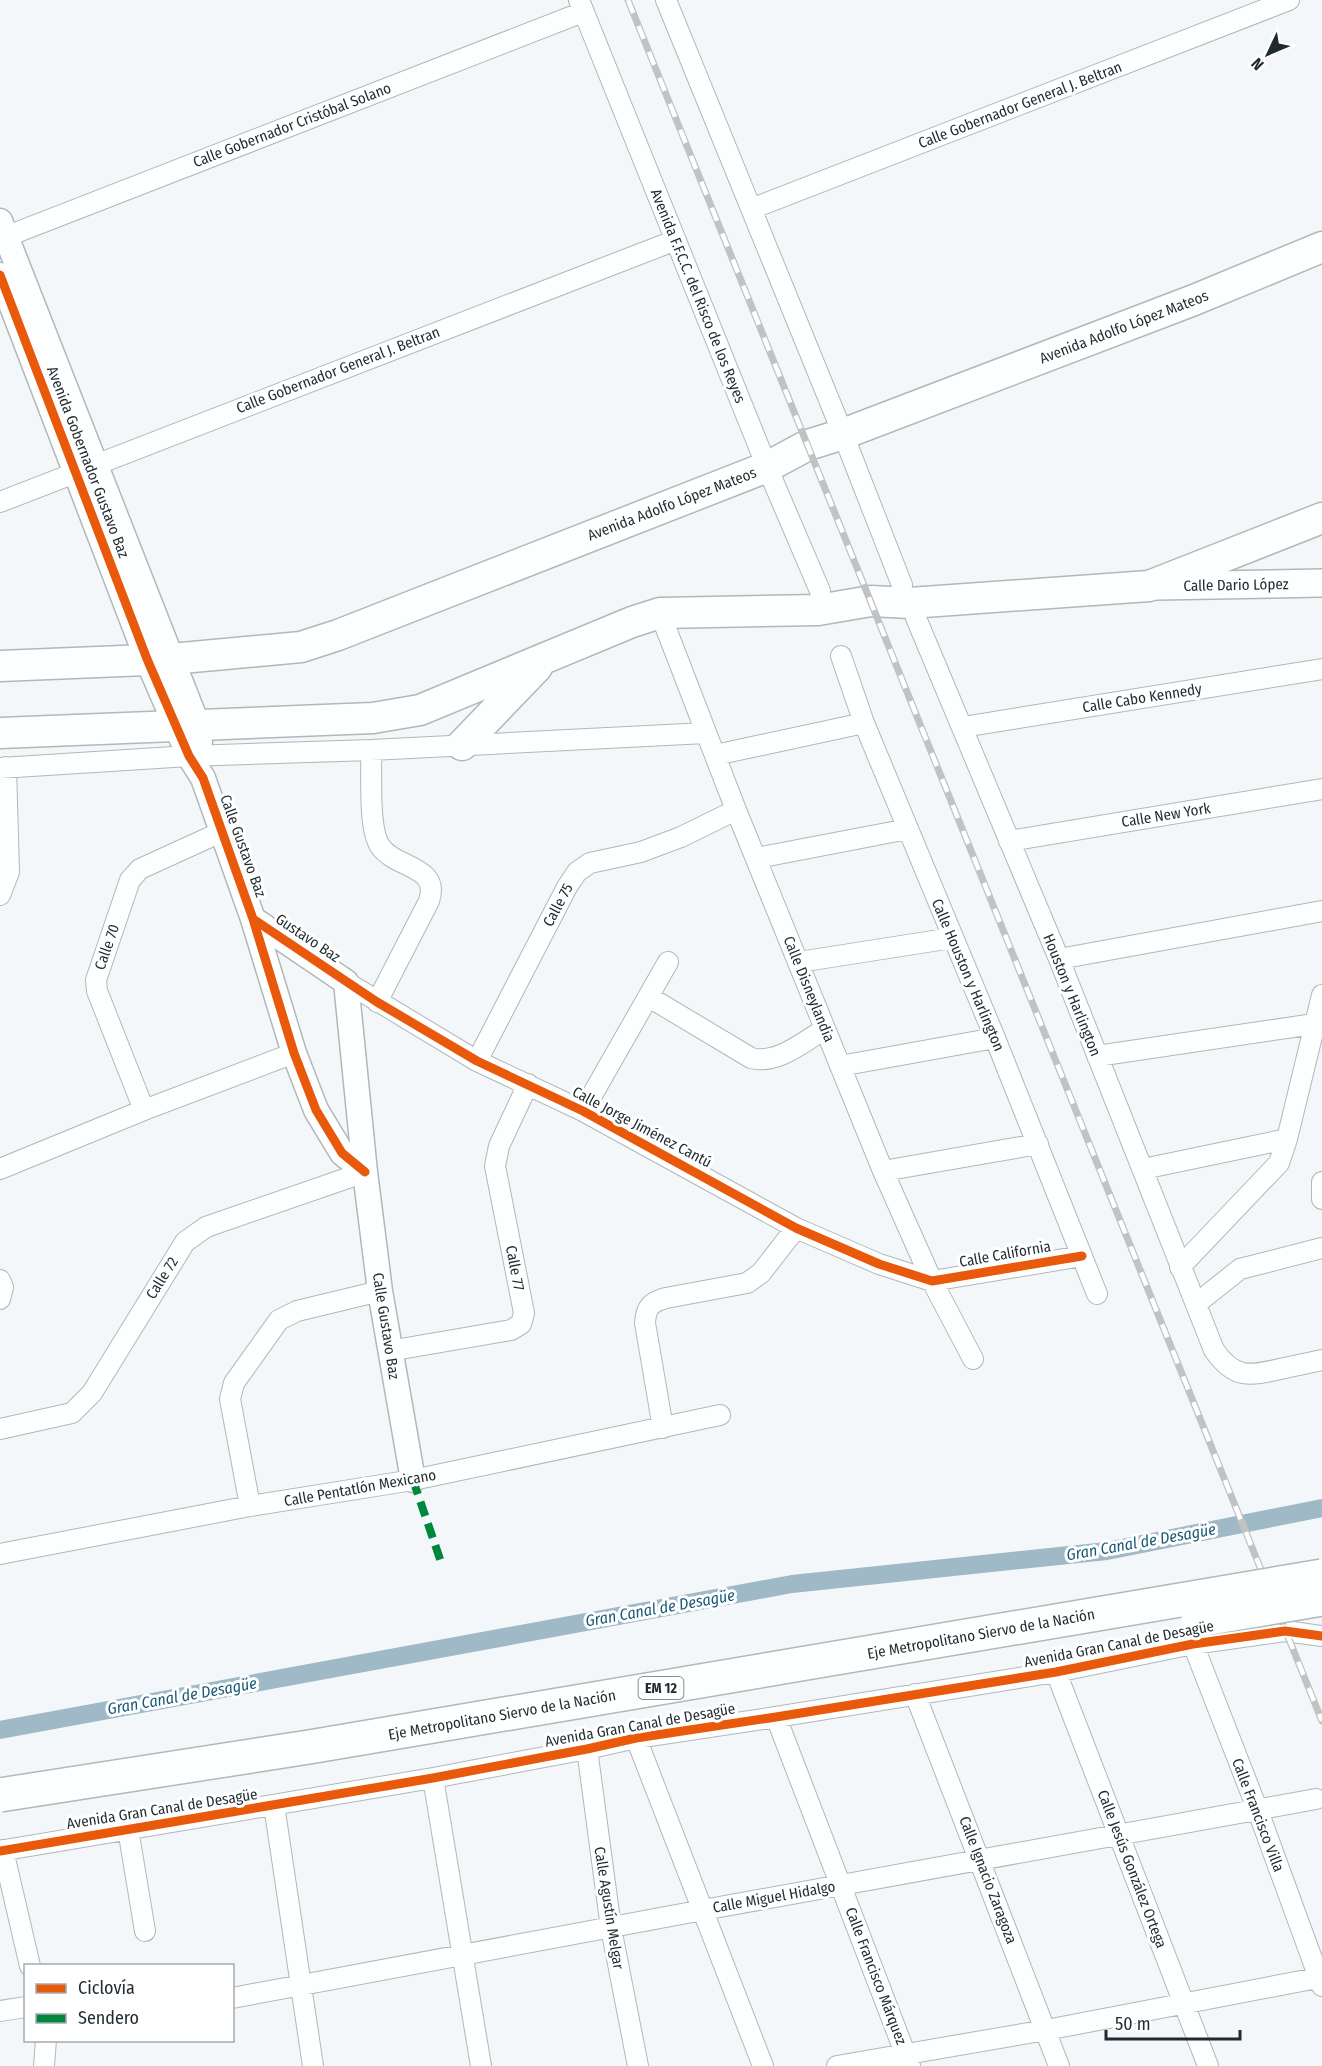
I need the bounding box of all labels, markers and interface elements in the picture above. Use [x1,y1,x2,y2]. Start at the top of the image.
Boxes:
north arrow [1238,24,1298,84]
text: N [1247,54,1268,74]
street label: Calle Gobernador General J. Beltran [916,58,1124,152]
street label: Calle Gobernador Cristóbal Solano [190,79,394,171]
street label: Avenida F.F.C.C. del Risco de los Reyes [647,186,749,406]
street label: Avenida Adolfo López Mateos [1037,286,1211,368]
street label: Calle Gobernador General J. Beltran [234,323,442,417]
street label: Avenida Gobernador Gustavo Baz [43,364,133,560]
street label: Avenida Adolfo López Mateos [585,463,759,545]
street label: Calle Dario López [1183,575,1289,595]
street label: Calle Cabo Kennedy [1081,680,1203,716]
street label: Calle Gustavo Baz [216,792,270,900]
street label: Calle New York [1120,799,1212,831]
street label: Calle 75 [539,880,577,930]
street label: Calle Houston y Harlington [928,896,1008,1054]
street label: Gustavo Baz [272,910,344,966]
street label: Calle 70 [91,922,123,972]
street label: Houston y Harlington [1039,931,1105,1059]
street label: Calle Disneylandia [780,933,838,1045]
street label: Calle Jorge Jiménez Cantú [569,1083,715,1171]
street label: Calle California [958,1237,1052,1271]
street label: Calle 77 [502,1244,528,1292]
street label: Calle 72 [142,1253,182,1302]
street label: Calle Gustavo Baz [369,1271,403,1381]
street label: Calle Pentatlón Mexicano [283,1466,437,1510]
water label: Gran Canal de Desagüe [1065,1519,1218,1564]
water label: Gran Canal de Desagüe [584,1585,737,1630]
street label: Eje Metropolitano Siervo de la Nación [866,1605,1096,1663]
street label: Avenida Gran Canal de Desagüe [1023,1617,1215,1671]
water label: Gran Canal de Desagüe [106,1673,259,1718]
road number: EM 12 [638,1677,684,1699]
street label: Eje Metropolitano Siervo de la Nación [387,1686,617,1744]
street label: Avenida Gran Canal de Desagüe [543,1699,737,1751]
street label: Calle Francisco Villa [1228,1756,1288,1874]
street label: Avenida Gran Canal de Desagüe [65,1785,259,1833]
street label: Calle Jesús González Ortega [1093,1787,1171,1951]
street label: Calle Ignacio Zaragoza [955,1814,1021,1946]
street label: Calle Agustín Melgar [590,1845,628,1971]
street label: Calle Miguel Hidalgo [711,1877,837,1917]
street label: Calle Francisco Márquez [842,1905,911,2047]
legend [24,1964,234,2042]
text: Ciclovía [78,1977,135,1999]
scale bar [1106,2003,1240,2041]
text: Sendero [78,2007,139,2029]
text: 50 m [1115,2013,1151,2035]

